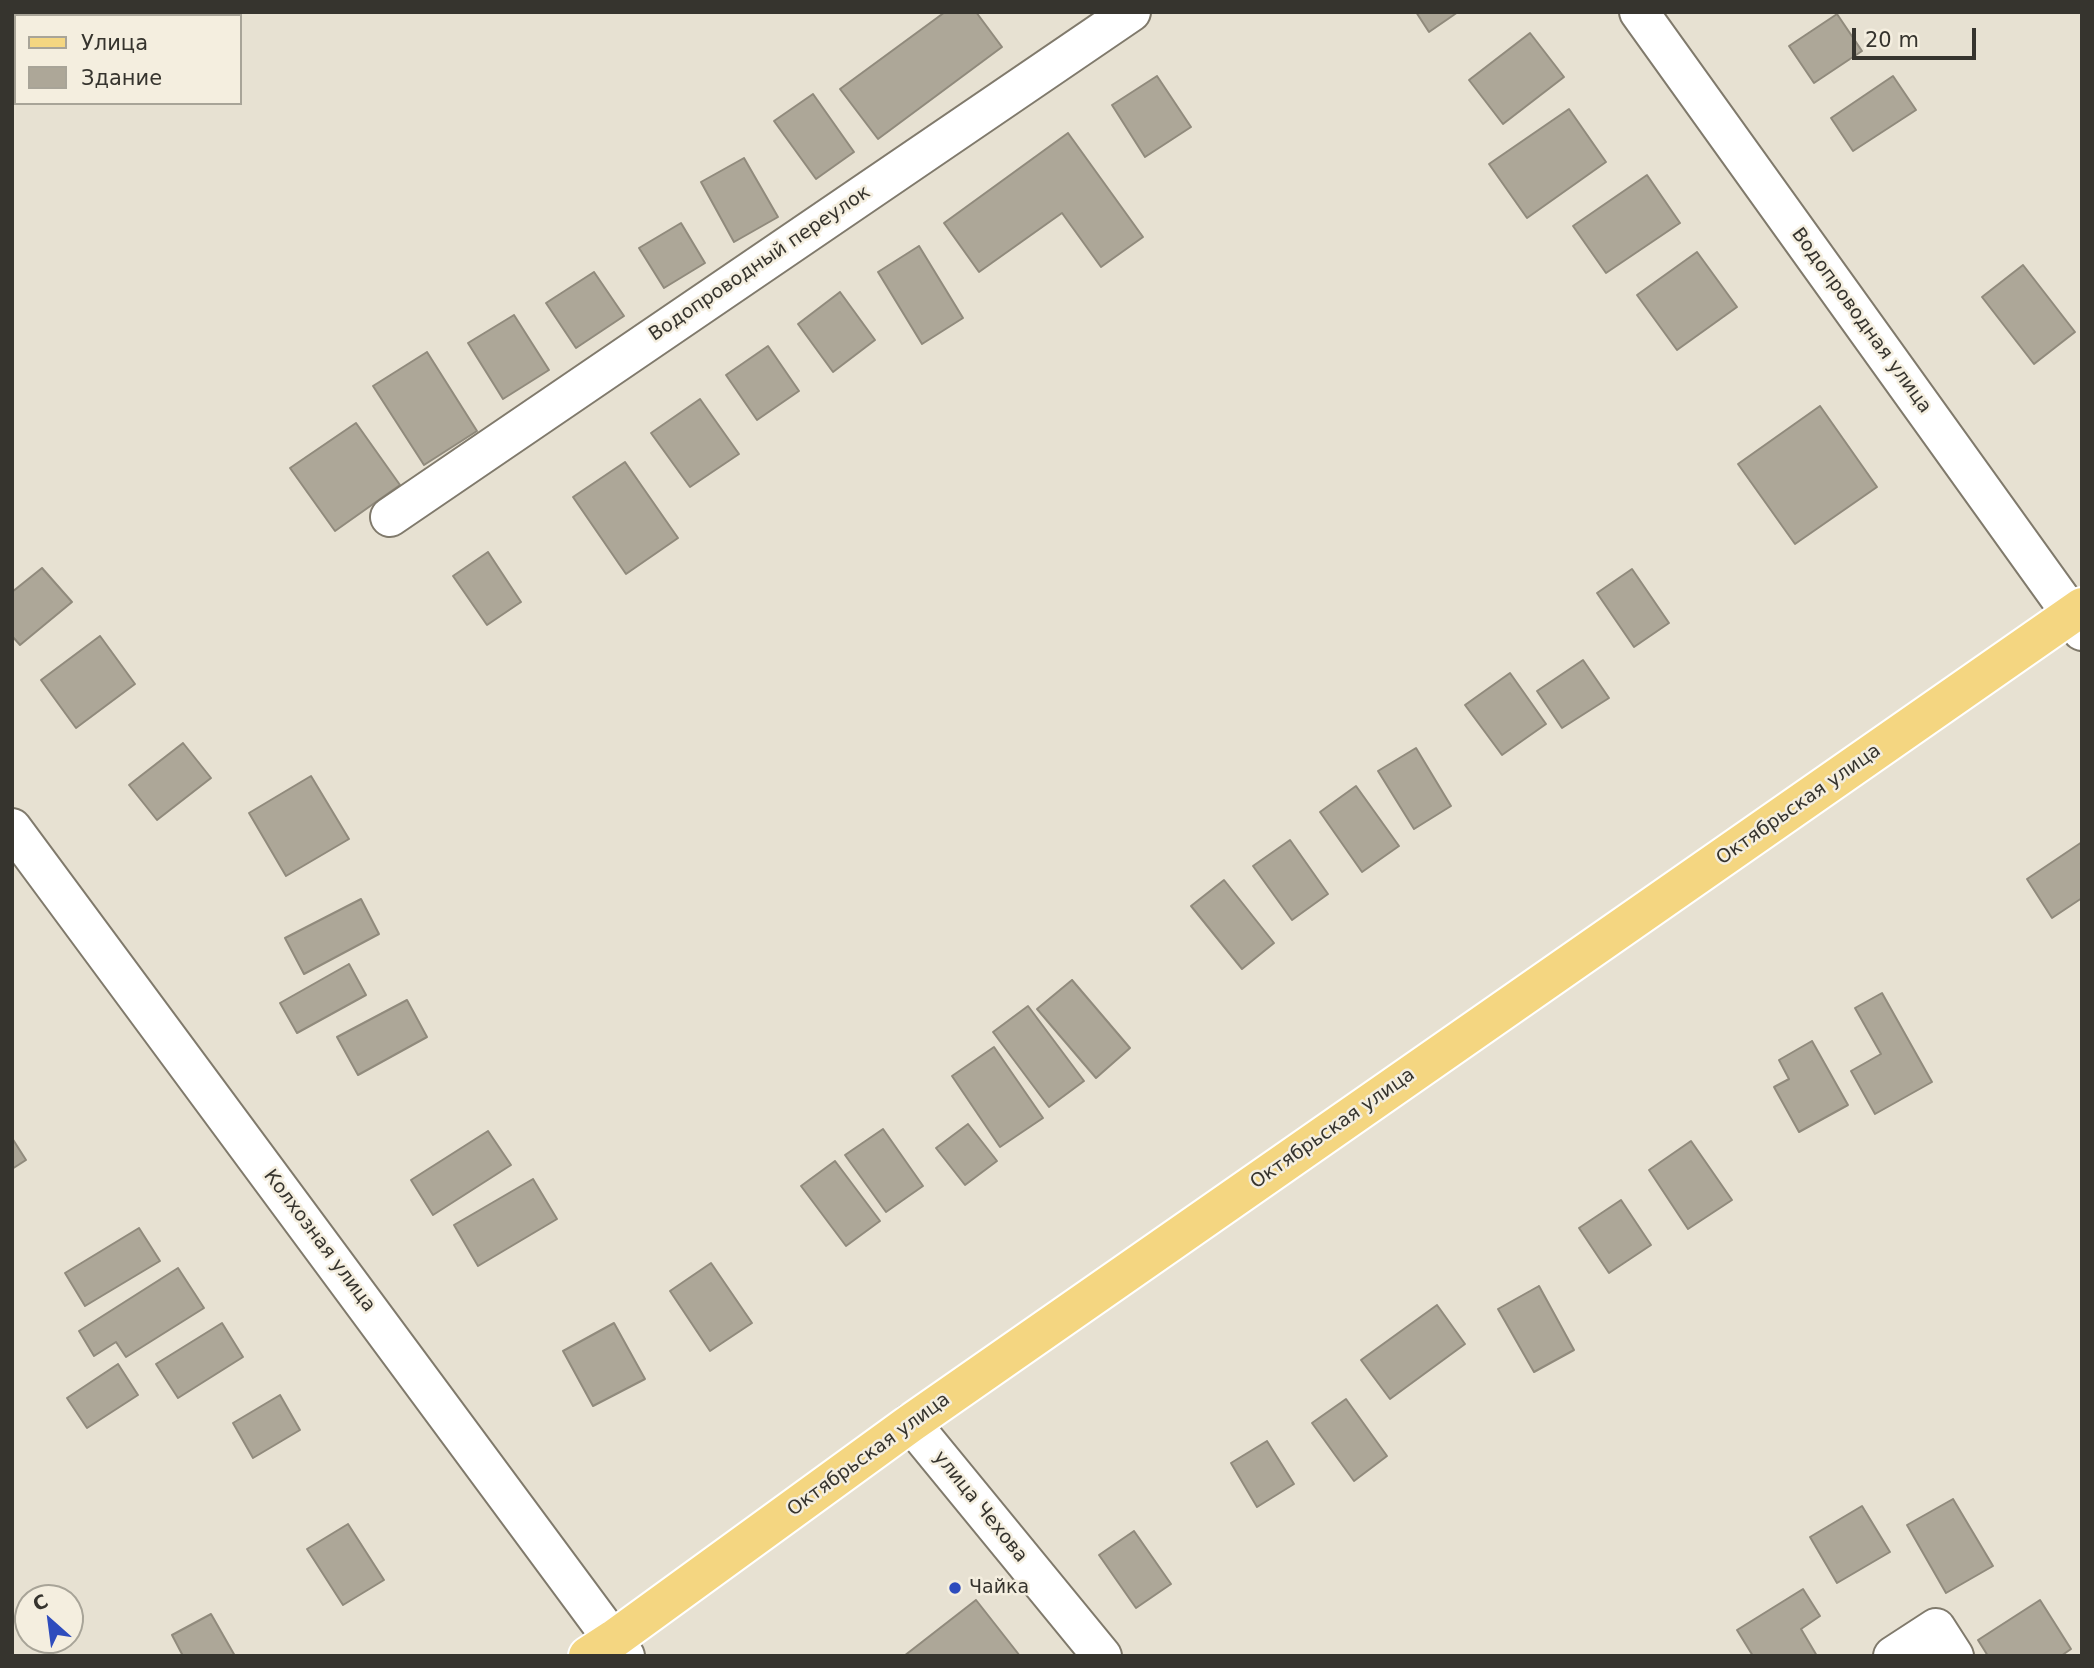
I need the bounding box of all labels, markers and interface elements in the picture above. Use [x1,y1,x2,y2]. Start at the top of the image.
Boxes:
legend [14,14,242,105]
scale bar [1856,14,1980,58]
text: 20 m [1865,28,1919,52]
text: Улица [81,31,148,55]
text: Здание [81,66,162,90]
street label: Водопроводный переулок [645,181,875,347]
street label: Водопроводная улица [1786,224,1936,418]
street label: Октябрьская улица [1712,740,1886,870]
street label: Октябрьская улица [1246,1064,1420,1194]
street label: Колхозная улица [258,1165,380,1317]
street label: Октябрьская улица [783,1388,955,1522]
street label: улица Чехова [928,1447,1032,1567]
place label: Чайка [969,1577,1029,1599]
marker: Чайка [947,1580,963,1596]
north arrow [14,1584,84,1654]
text: С [29,1589,51,1615]

